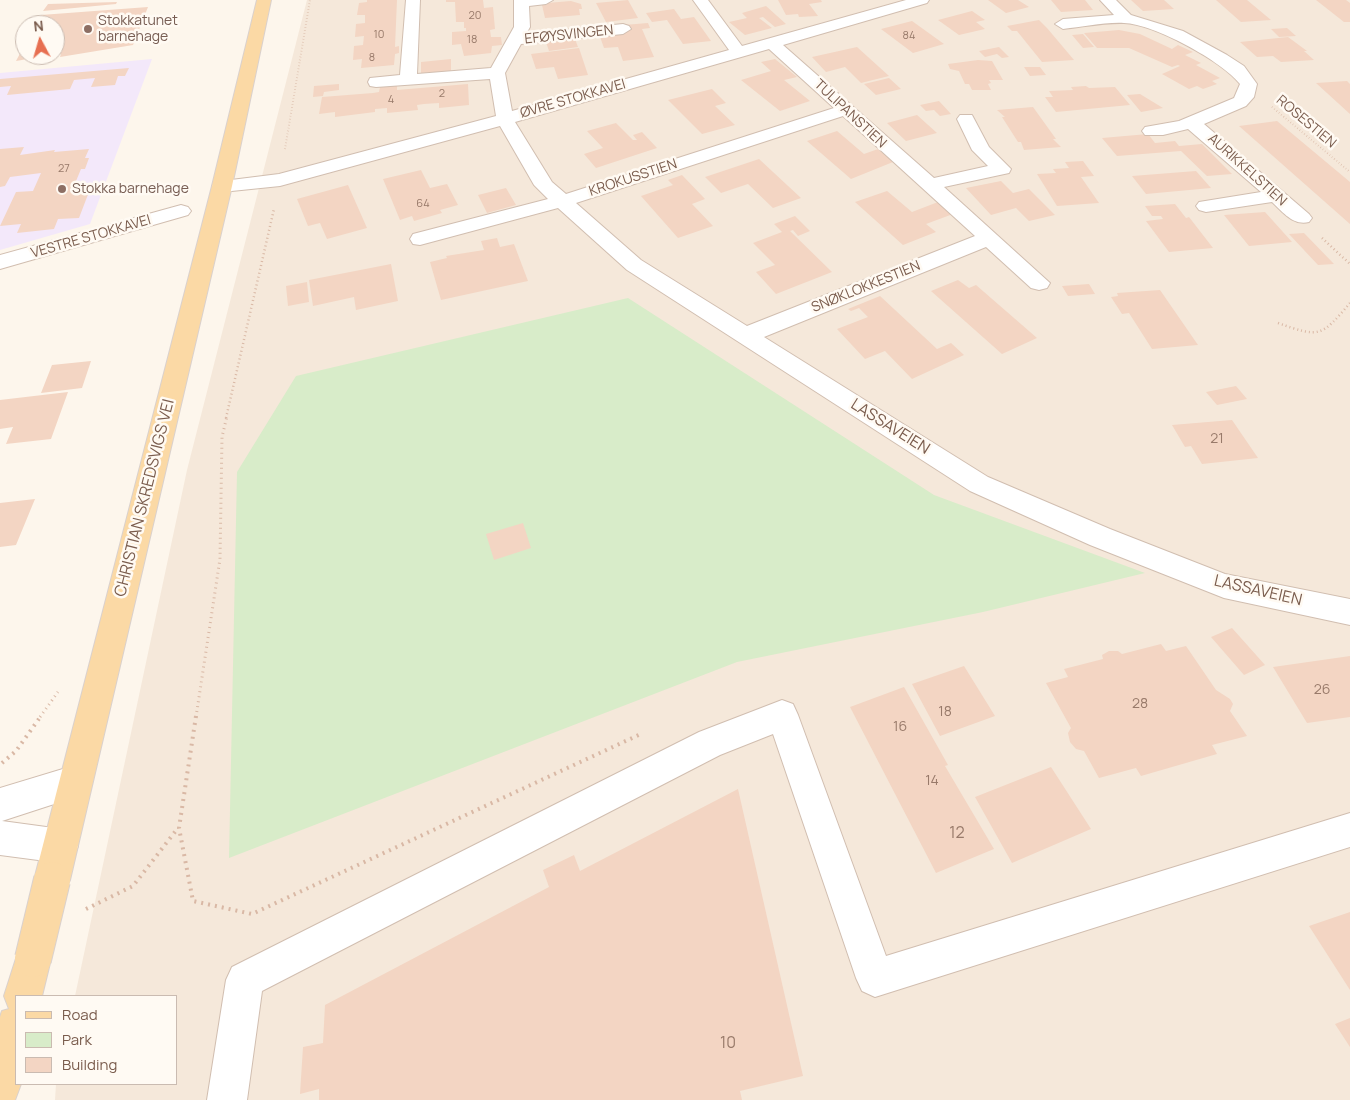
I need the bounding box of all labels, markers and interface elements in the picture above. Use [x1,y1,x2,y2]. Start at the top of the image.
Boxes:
house number: 20 [469,9,481,23]
place label: Stokkatunet barnehage [98,13,178,46]
north arrow [15,15,65,65]
text: N [32,16,44,36]
street label: EFØYSVINGEN [524,22,614,48]
marker: Stokkatunet barnehage [82,23,94,35]
house number: 10 [374,28,384,42]
house number: 84 [903,29,915,43]
house number: 18 [467,33,477,47]
house number: 8 [369,51,375,65]
street label: ØVRE STOKKAVEI [518,76,628,122]
street label: TULIPANSTIEN [810,76,890,152]
house number: 2 [439,87,445,101]
street label: ROSESTIEN [1273,92,1339,152]
house number: 4 [388,93,394,107]
street label: AURIKKELSTIEN [1204,130,1290,210]
street label: KROKUSSTIEN [587,156,679,200]
house number: 27 [58,162,70,176]
place label: Stokka barnehage [72,181,189,197]
marker: Stokka barnehage [56,183,68,195]
house number: 64 [416,197,430,211]
street label: VESTRE STOKKAVEI [29,212,153,262]
street label: SNØKLOKKESTIEN [809,258,923,316]
street label: LASSAVEIEN [847,395,933,459]
street label: CHRISTIAN SKREDSVIGS VEI [111,397,179,599]
house number: 21 [1210,431,1224,447]
street label: LASSAVEIEN [1212,572,1304,610]
house number: 26 [1314,682,1330,698]
house number: 28 [1132,696,1148,712]
house number: 18 [938,704,952,720]
house number: 16 [893,719,907,735]
house number: 14 [925,773,939,789]
house number: 12 [949,824,965,844]
legend [15,995,178,1085]
text: Road [62,1004,98,1025]
text: Park [62,1029,92,1050]
house number: 10 [720,1034,736,1054]
text: Building [62,1054,117,1075]

